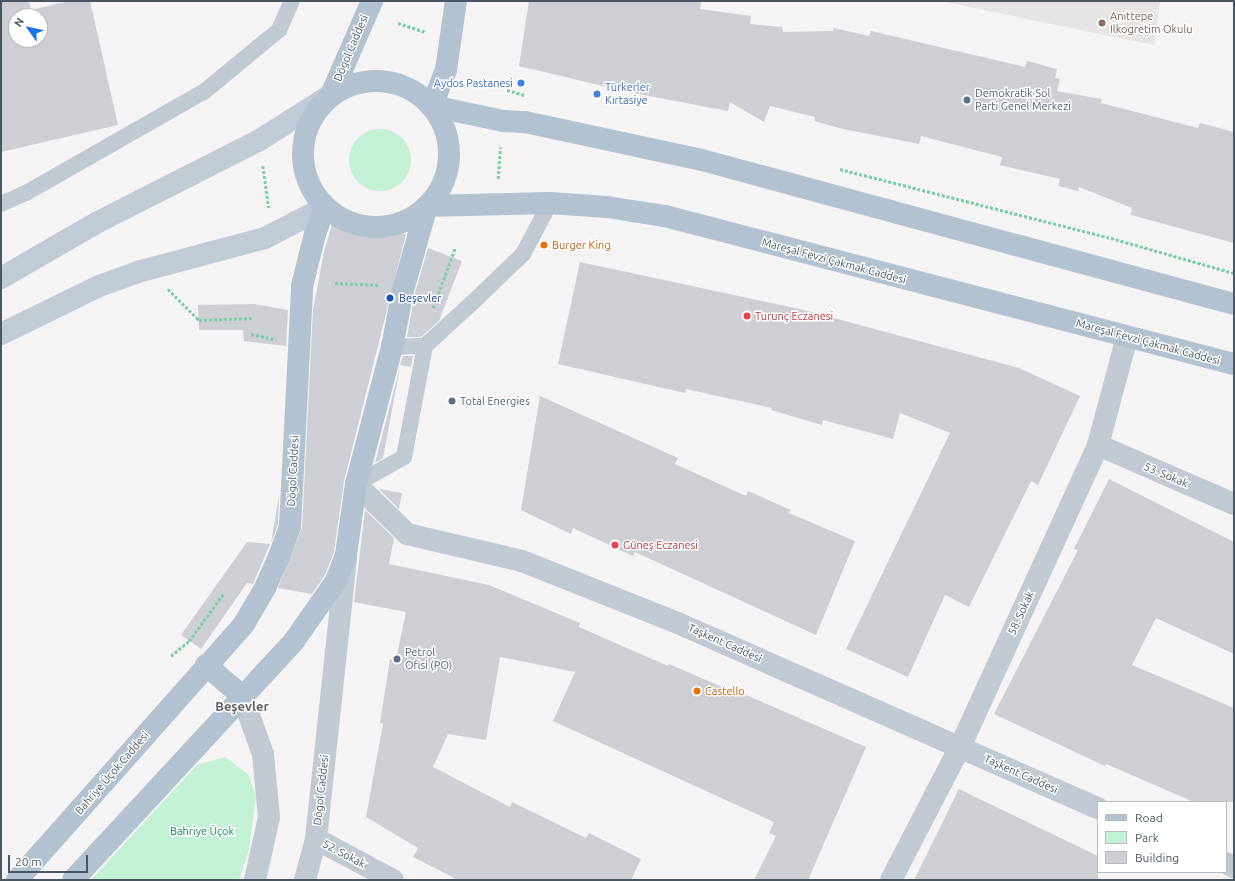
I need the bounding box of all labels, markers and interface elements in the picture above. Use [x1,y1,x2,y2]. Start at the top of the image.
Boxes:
north arrow [8,8,48,48]
place label: Anıttepe Ilkogretim Okulu [1110,10,1193,36]
street label: Dögol Caddesi [331,13,371,83]
text: N [12,15,26,29]
marker: Anıttepe Ilkogretim Okulu [1097,18,1107,28]
place label: Aydos Pastanesi [434,76,513,90]
marker: Aydos Pastanesi [516,78,526,88]
place label: Türkerler Kırtasiye [605,81,650,107]
place label: Demokratik Sol Parti Genel Merkezi [975,87,1071,113]
marker: Türkerler Kırtasiye [592,89,602,99]
marker: Demokratik Sol Parti Genel Merkezi [962,95,972,105]
street label: Mareşal Fevzi Çakmak Caddesi [760,235,908,287]
place label: Burger King [552,238,611,252]
marker: Burger King [539,240,549,250]
place label: Beşevler [399,291,441,305]
marker: Beşevler [384,292,396,304]
place label: Turunç Eczanesi [755,309,833,323]
marker: Turunç Eczanesi [742,311,752,321]
street label: Mareşal Fevzi Çakmak Caddesi [1074,316,1222,368]
place label: Total Energies [460,394,530,408]
marker: Total Energies [447,396,457,406]
street label: Dögol Caddesi [285,435,301,507]
street label: 53. Sokak [1142,460,1190,490]
place label: Güneş Eczanesi [623,538,698,552]
marker: Güneş Eczanesi [610,540,620,550]
street label: 58. Sokak [1005,589,1037,637]
street label: Taşkent Caddesi [686,621,764,665]
place label: Petrol Ofisi (PO) [405,646,452,672]
marker: Petrol Ofisi (PO) [392,654,402,664]
place label: Castello [705,684,745,698]
marker: Castello [692,686,702,696]
district label: Beşevler [215,698,269,714]
street label: Bahriye Üçok Caddesi [72,729,152,817]
street label: Taşkent Caddesi [982,752,1060,796]
street label: Dögol Caddesi [311,754,331,826]
legend [1097,801,1227,873]
text: Road [1135,811,1163,824]
park label: Bahriye Üçok [170,824,234,838]
text: Park [1135,831,1159,844]
street label: 52. Sokak [320,837,368,871]
scale bar [10,847,90,873]
text: Building [1135,851,1179,864]
text: 20 m [15,855,42,868]

